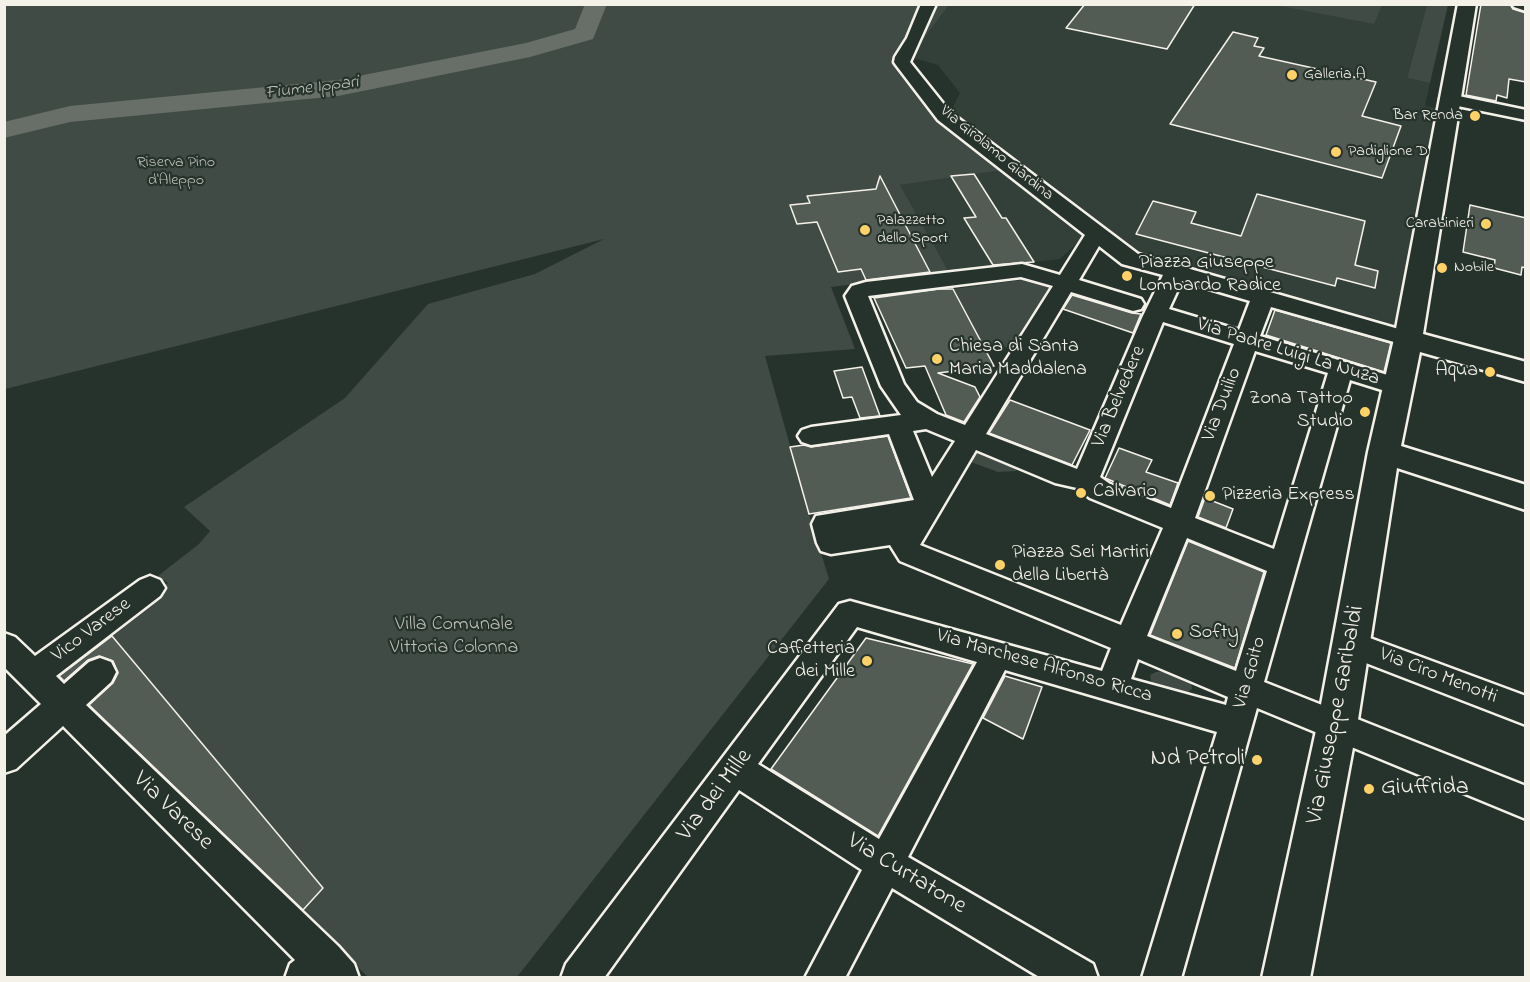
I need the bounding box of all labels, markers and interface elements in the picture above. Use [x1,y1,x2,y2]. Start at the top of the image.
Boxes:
place label: Galleria A [1304,65,1366,85]
marker: Galleria A [1285,68,1299,82]
water label: Fiume Ippari [264,73,360,105]
street label: Via Girolamo Giardina [935,102,1057,206]
place label: Bar Renda [1393,106,1463,126]
marker: Bar Renda [1468,109,1482,123]
place label: Padiglione D [1348,142,1428,162]
marker: Padiglione D [1329,145,1343,159]
park label: Riserva Pino d'Aleppo [137,153,215,191]
place label: Palazzetto dello Sport [877,211,948,249]
place label: Carabinieri [1406,214,1474,234]
marker: Carabinieri [1479,217,1493,231]
marker: Palazzetto dello Sport [858,223,872,237]
place label: Piazza Giuseppe Lombardo Radice [1139,252,1281,299]
place label: Nobile [1454,258,1494,278]
marker: Nobile [1435,261,1449,275]
marker: Piazza Giuseppe Lombardo Radice [1120,269,1134,283]
street label: Via Padre Luigi La Nuza [1194,314,1382,392]
place label: Chiesa di Santa Maria Maddalena [949,336,1087,383]
street label: Via Belvedere [1088,343,1152,451]
marker: Chiesa di Santa Maria Maddalena [930,352,944,366]
place label: Aqua [1435,360,1478,384]
street label: Via Duilio [1198,365,1248,445]
marker: Aqua [1483,365,1497,379]
place label: Zona Tattoo Studio [1249,388,1353,435]
marker: Zona Tattoo Studio [1358,405,1372,419]
place label: Calvario [1093,481,1157,505]
place label: Pizzeria Express [1222,484,1355,508]
marker: Calvario [1074,486,1088,500]
marker: Pizzeria Express [1203,489,1217,503]
place label: Piazza Sei Martiri della Libertà [1012,542,1149,589]
marker: Piazza Sei Martiri della Libertà [993,558,1007,572]
street label: Vico Varese [48,593,136,669]
street label: Via Giuseppe Garibaldi [1302,603,1372,827]
park label: Villa Comunale Vittoria Colonna [390,614,518,661]
place label: Softy [1189,622,1239,646]
street label: Via Marchese Alfonso Ricca [933,625,1155,709]
marker: Softy [1170,627,1184,641]
street label: Via Goito [1229,634,1273,712]
place label: Caffetteria dei Mille [767,638,855,685]
street label: Via Ciro Menotti [1376,644,1500,710]
marker: Caffetteria dei Mille [860,654,874,668]
street label: Via dei Mille [672,744,760,848]
place label: Nd Petroli [1150,746,1245,774]
marker: Nd Petroli [1250,753,1264,767]
street label: Via Varese [126,767,218,857]
place label: Giuffrida [1381,775,1469,803]
marker: Giuffrida [1362,782,1376,796]
street label: Via Curtatone [841,828,971,922]

